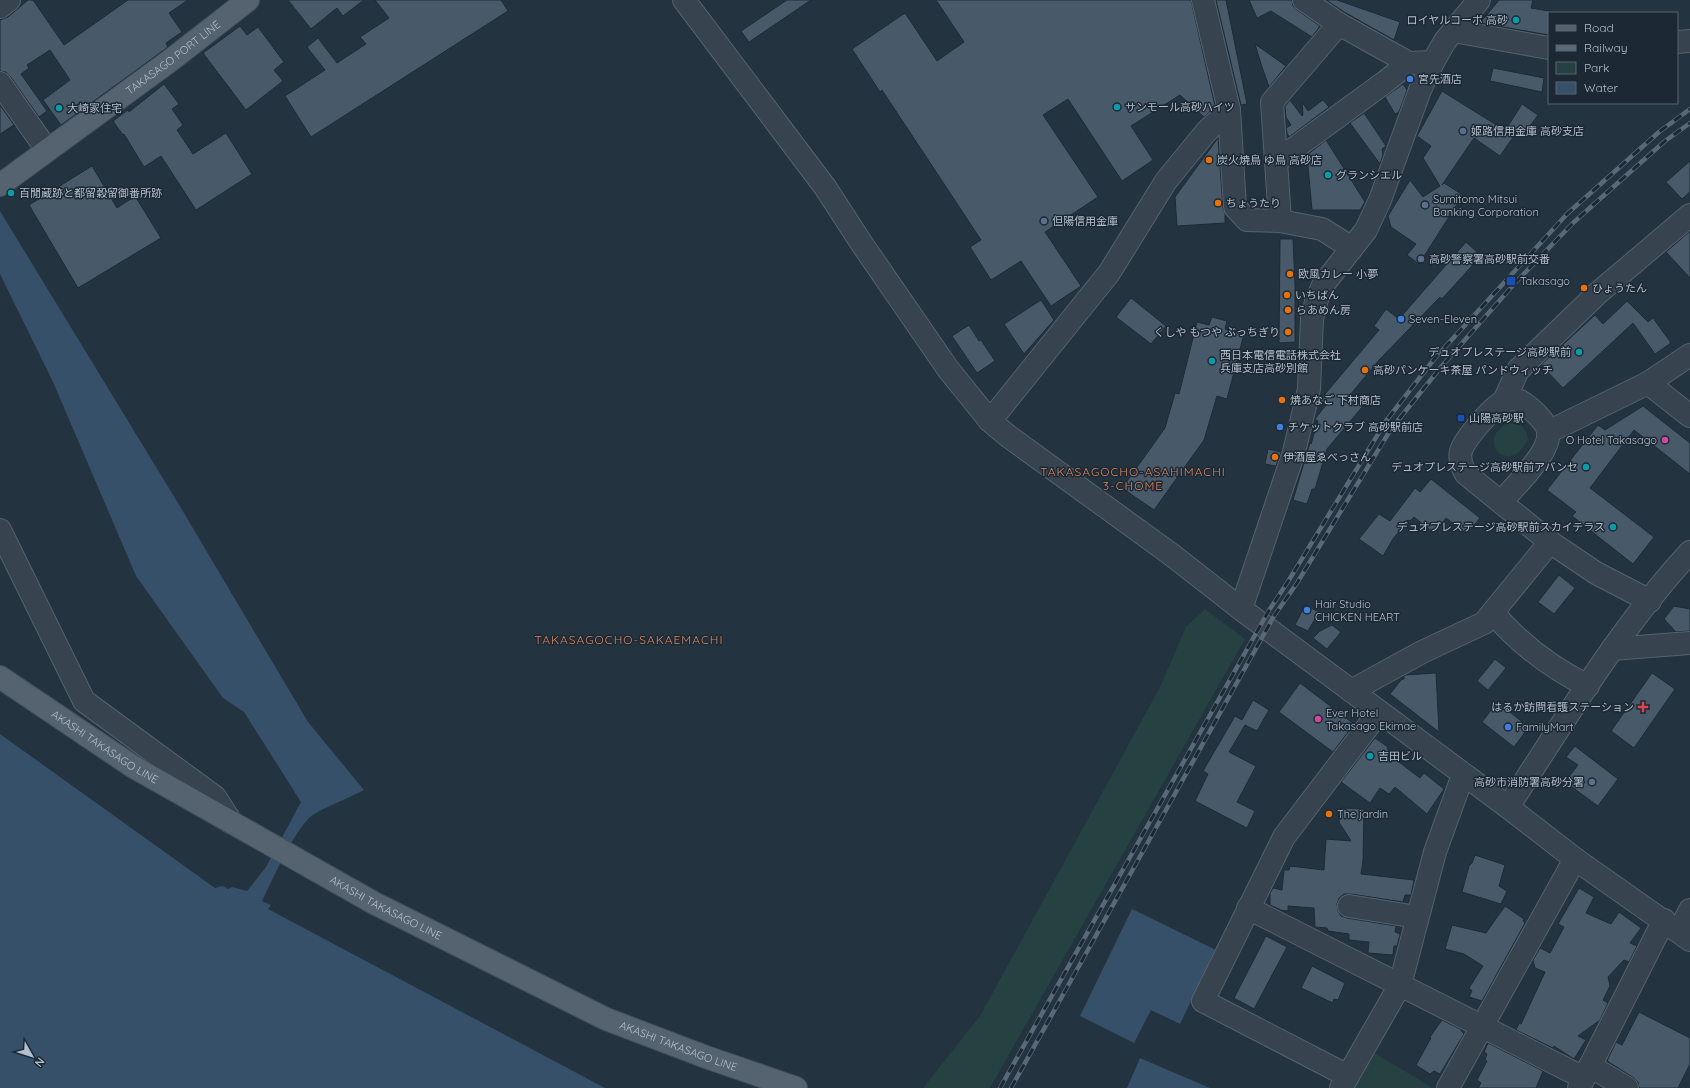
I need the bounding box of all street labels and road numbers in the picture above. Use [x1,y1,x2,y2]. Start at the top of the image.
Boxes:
street label: TAKASAGO PORT LINE [123,17,223,98]
street label: AKASHI TAKASAGO LINE [49,707,161,786]
street label: AKASHI TAKASAGO LINE [327,872,444,943]
street label: AKASHI TAKASAGO LINE [618,1018,739,1074]

